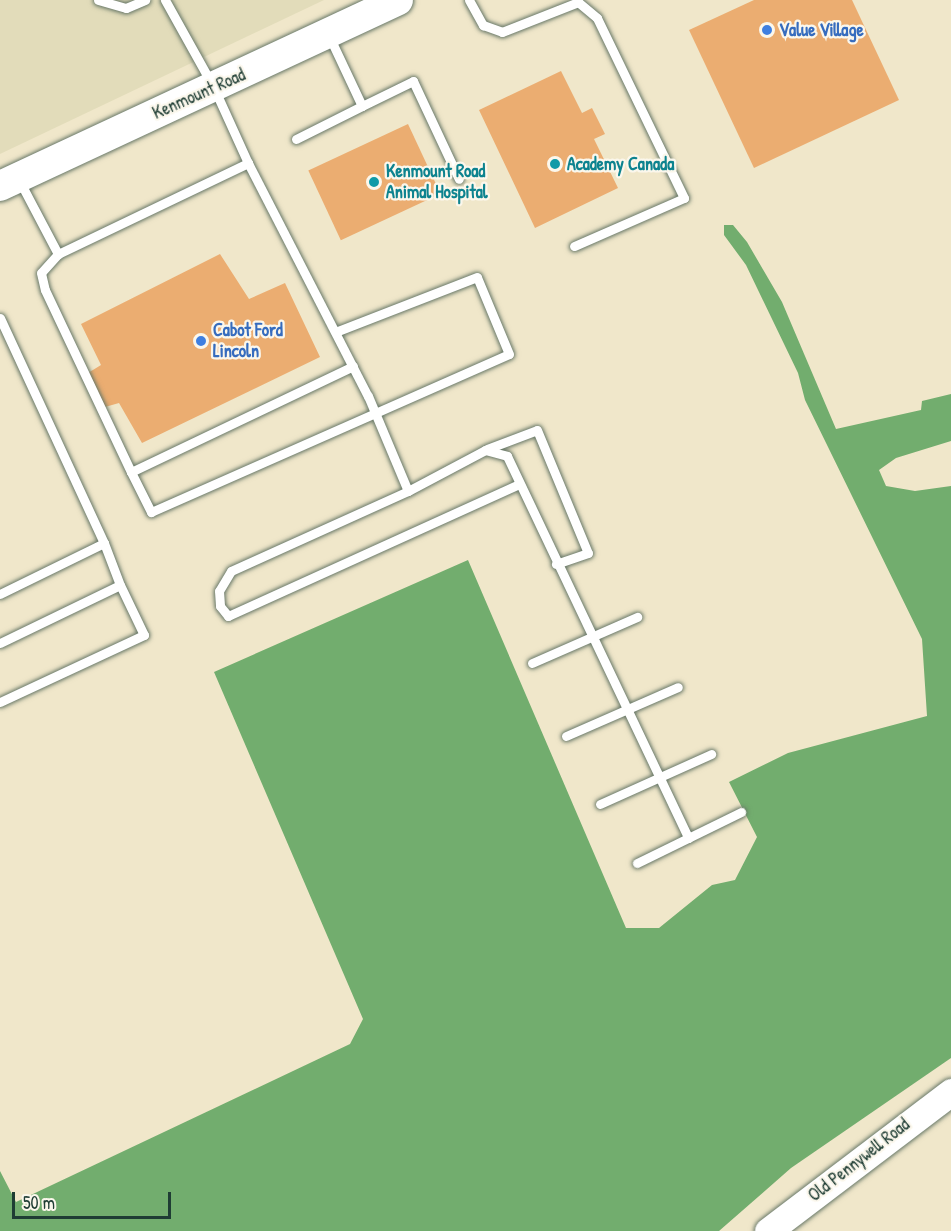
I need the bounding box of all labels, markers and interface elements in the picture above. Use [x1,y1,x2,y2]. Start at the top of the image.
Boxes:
place label: Value Village [779,19,864,41]
marker: Value Village [760,23,774,37]
street label: Kenmount Road [149,64,249,124]
place label: Academy Canada [567,153,674,175]
marker: Academy Canada [548,157,562,171]
place label: Kenmount Road Animal Hospital [386,161,488,204]
marker: Kenmount Road Animal Hospital [367,175,381,189]
place label: Cabot Ford Lincoln [213,320,283,362]
marker: Cabot Ford Lincoln [194,334,208,348]
street label: Old Pennywell Road [804,1114,914,1206]
scale bar [15,1180,174,1218]
text: 50 m [23,1190,55,1215]

